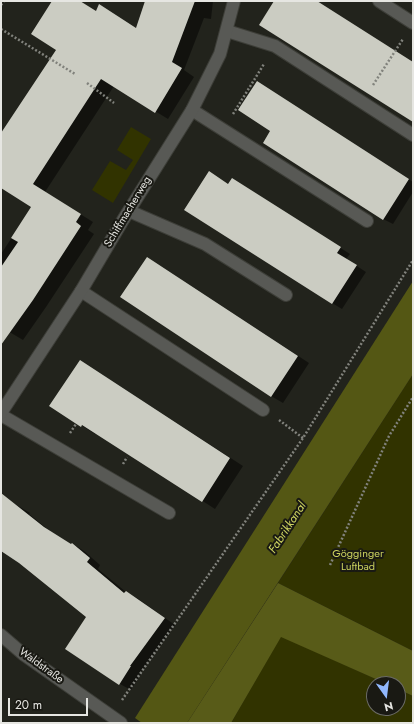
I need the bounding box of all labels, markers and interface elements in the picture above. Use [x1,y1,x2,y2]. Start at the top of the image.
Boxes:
street label: Schiffmacherweg [102,174,154,250]
water label: Fabrikkanal [266,500,310,556]
park label: Gögginger Luftbad [332,547,384,573]
street label: Waldstraße [16,645,66,687]
north arrow [366,676,406,716]
scale bar [10,690,90,716]
text: 20 m [15,696,42,714]
text: N [382,698,395,715]

